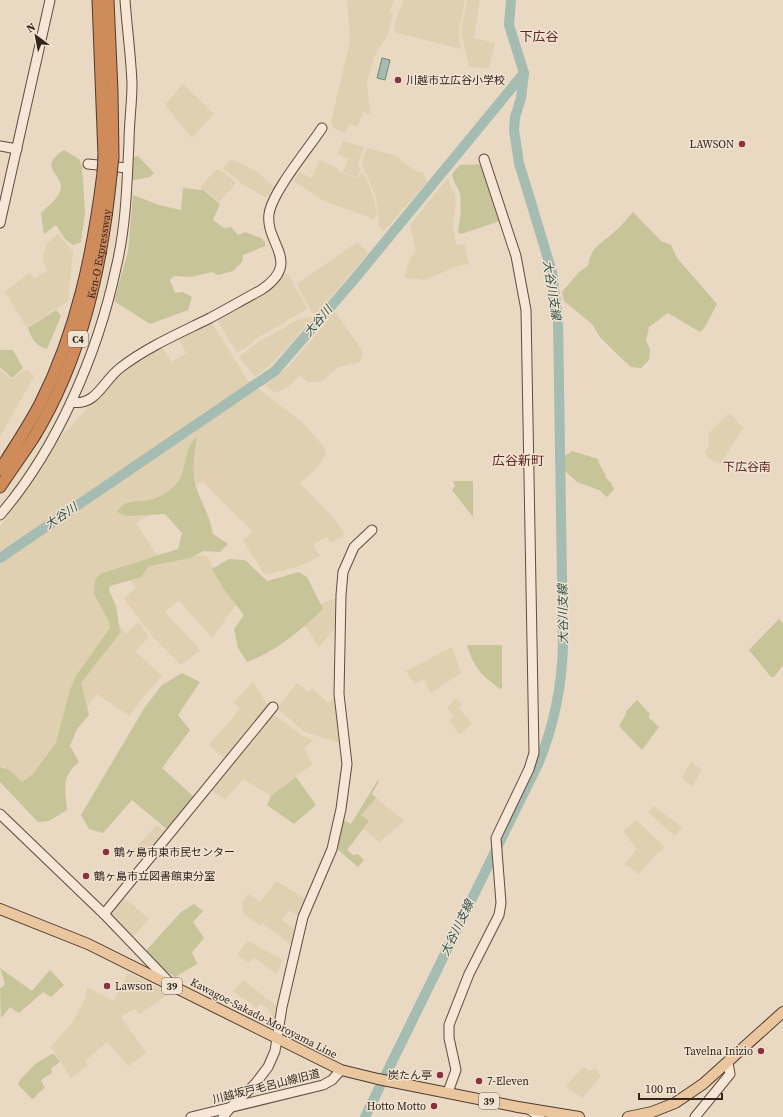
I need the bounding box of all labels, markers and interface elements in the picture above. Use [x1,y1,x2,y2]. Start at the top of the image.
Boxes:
north arrow [16,16,56,56]
text: N [24,19,38,36]
district label: 下広谷 [519,28,559,45]
place label: 川越市立広谷小学校 [406,73,505,88]
marker: 川越市立広谷小学校 [393,75,403,85]
place label: LAWSON [690,137,734,152]
marker: LAWSON [737,139,747,149]
street label: Ken-O Expressway [83,208,115,300]
water label: 大谷川支線 [539,259,565,323]
water label: 大谷川 [300,301,337,340]
road number: C4 [68,331,88,347]
district label: 広谷新町 [492,452,544,469]
district label: 下広谷南 [723,459,771,475]
water label: 大谷川 [42,498,82,533]
water label: 大谷川支線 [554,582,572,644]
place label: 鶴ヶ島市東市民センター [114,845,235,860]
marker: 鶴ヶ島市東市民センター [101,847,111,857]
place label: 鶴ヶ島市立図書館東分室 [94,869,215,884]
marker: 鶴ヶ島市立図書館東分室 [81,871,91,881]
water label: 大谷川支線 [437,896,478,958]
street label: Kawagoe-Sakado-Moroyama Line [188,975,340,1062]
road number: 39 [162,978,182,994]
place label: Lawson [115,979,153,994]
marker: Lawson [102,981,112,991]
place label: Tavelna Inizio [684,1044,753,1059]
marker: Tavelna Inizio [756,1046,766,1056]
street label: 川越坂戸毛呂山線旧道 [211,1066,321,1107]
place label: 炭たん亭 [388,1068,432,1083]
marker: 炭たん亭 [435,1070,445,1080]
place label: 7-Eleven [487,1074,529,1089]
scale bar [639,1075,722,1101]
marker: 7-Eleven [474,1076,484,1086]
text: 100 m [645,1081,677,1097]
road number: 39 [479,1093,499,1109]
place label: Hotto Motto [367,1099,426,1114]
marker: Hotto Motto [429,1101,439,1111]

